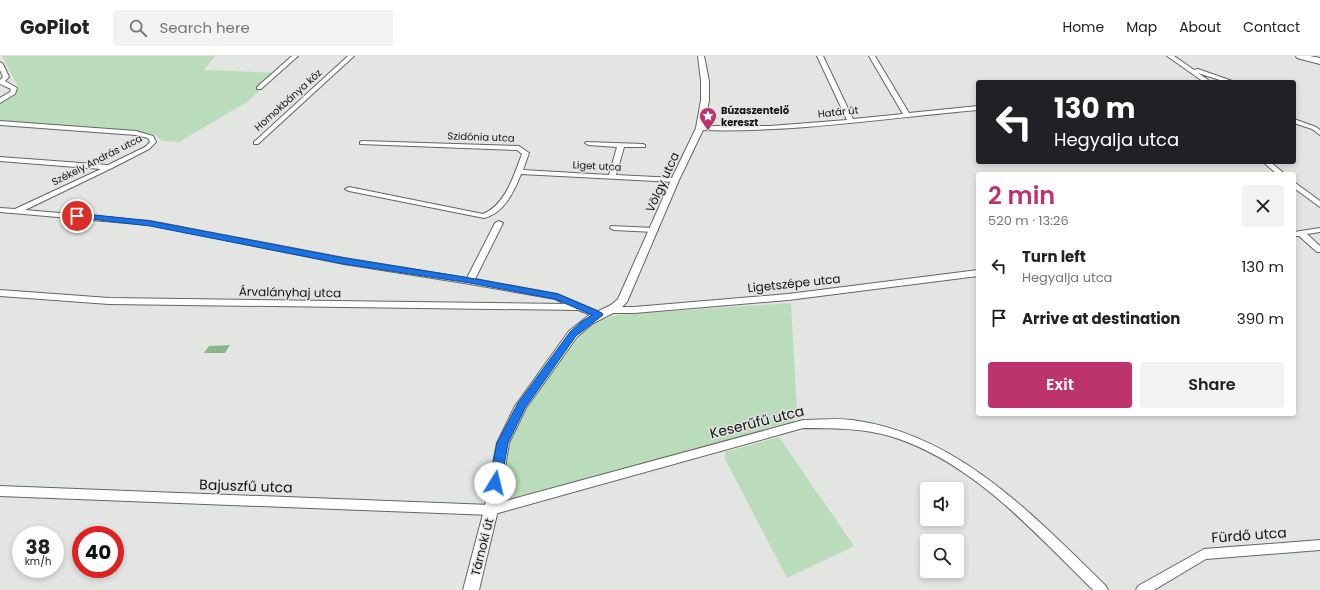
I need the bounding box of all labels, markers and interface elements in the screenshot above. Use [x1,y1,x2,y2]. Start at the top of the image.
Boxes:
search box [113,10,393,46]
text: GoPilot [20,14,89,41]
icon: search [127,17,149,39]
text: Search here [159,17,250,38]
text: Home [1062,17,1104,37]
text: Map [1126,17,1157,37]
text: About [1179,17,1221,37]
text: Contact [1243,17,1300,37]
street label: Homokbánya köz [251,65,325,134]
text: 130 m [1054,89,1135,128]
icon: left [988,96,1040,148]
street label: Határ út [817,102,859,122]
place label: Búzaszentelő kereszt [721,103,790,130]
place icon: Búzaszentelő kereszt [698,106,718,131]
text: Hegyalja utca [1054,127,1179,152]
street label: Szidónia utca [447,128,515,146]
street label: Székely András utca [49,131,145,189]
street label: Völgy utca [641,149,683,215]
street label: Liget utca [572,157,622,175]
text: 2 min [988,179,1055,212]
button: close [1242,185,1284,227]
pin [60,199,94,233]
icon: arrive [66,205,88,227]
text: 520 m · 13:26 [988,211,1069,230]
text: Turn left [1022,246,1086,267]
icon: left [988,255,1010,277]
text: 130 m [1241,256,1284,277]
text: Hegyalja utca [1022,268,1112,287]
street label: Ligetszépe utca [747,270,841,296]
street label: Árvalányhaj utca [239,283,341,301]
icon: arrive [988,307,1010,329]
text: Arrive at destination [1022,308,1180,329]
text: 390 m [1237,308,1284,329]
button: Exit [988,362,1132,408]
button: Share [1140,362,1284,408]
street label: Keserűfű utca [708,401,806,443]
position arrow [474,462,516,504]
street label: Bajuszfű utca [199,474,293,498]
map controls [920,482,964,578]
button: sound [920,482,964,526]
street label: Tárnoki út [467,516,497,578]
street label: Fürdő utca [1211,522,1287,548]
speed limit sign: 40 [72,526,124,578]
text: 38 [25,533,51,561]
button: search [920,534,964,578]
text: km/h [25,554,51,569]

